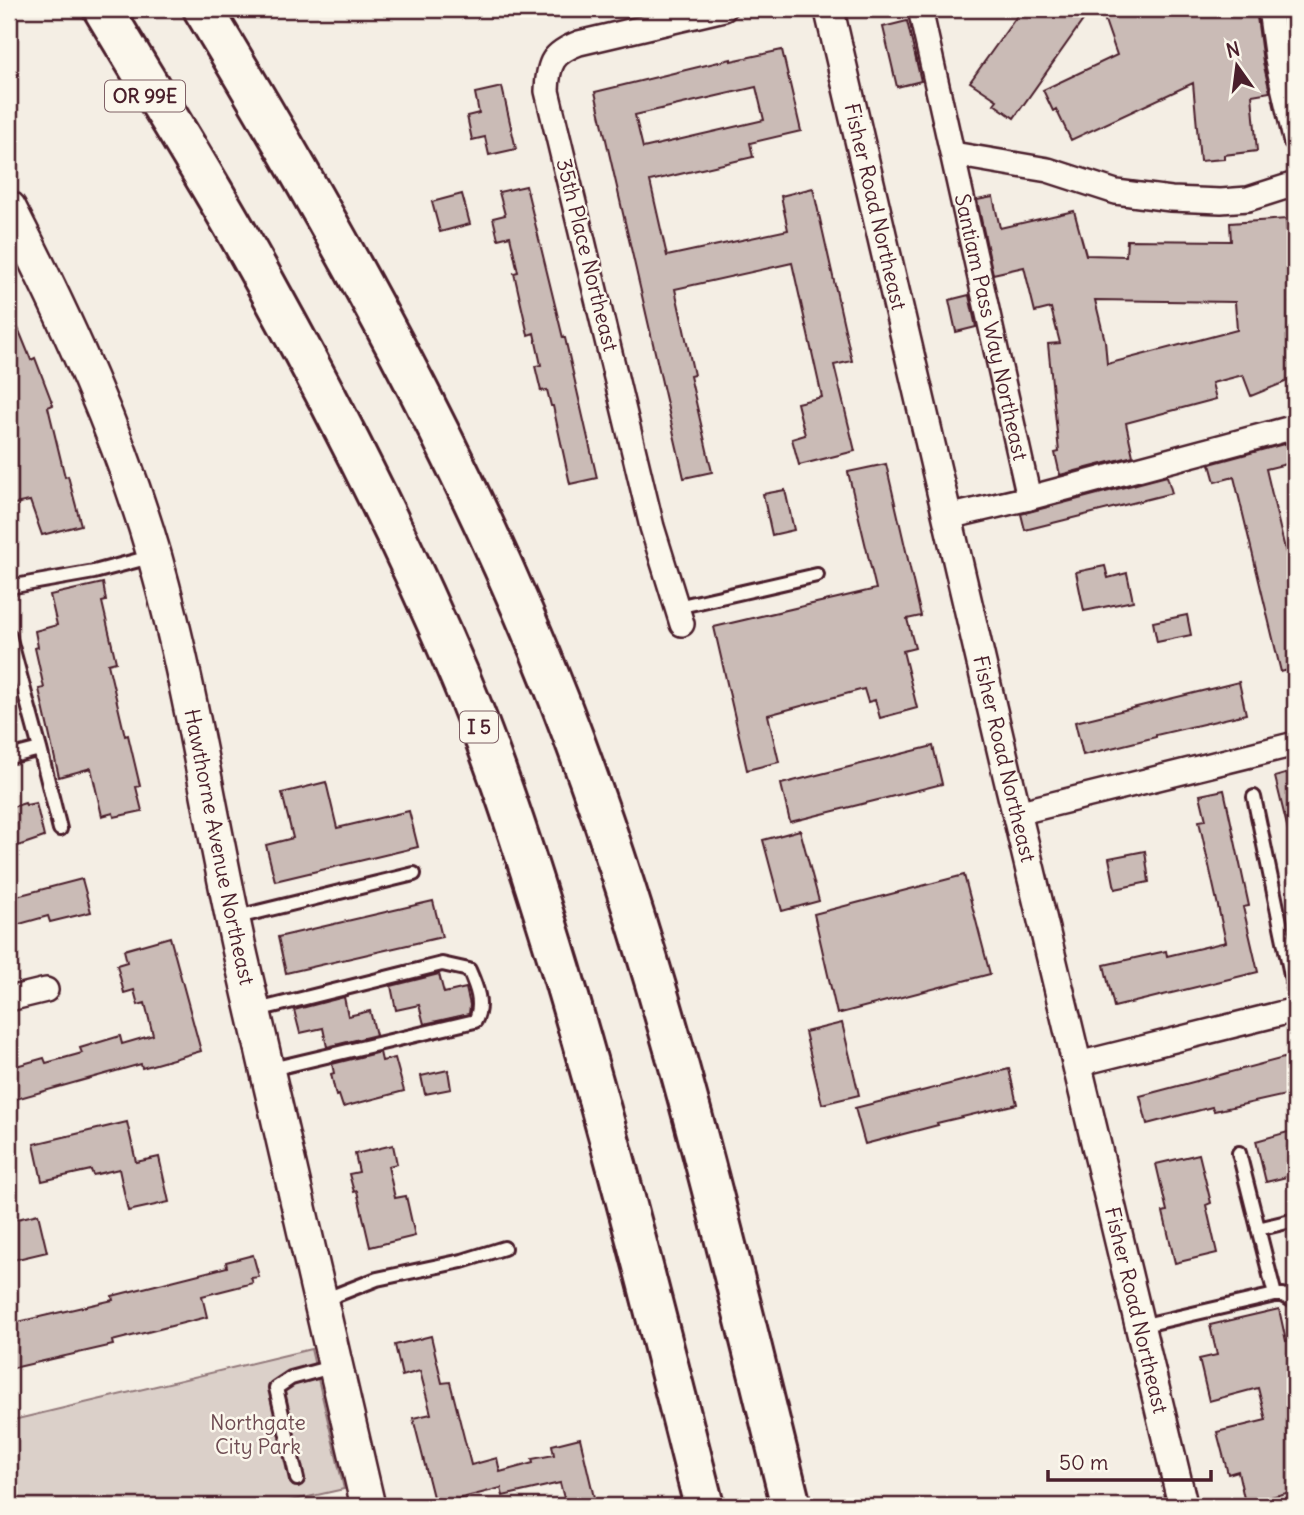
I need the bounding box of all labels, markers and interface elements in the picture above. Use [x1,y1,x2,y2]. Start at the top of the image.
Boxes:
north arrow [1202,32,1272,102]
text: N [1224,36,1242,63]
road number: OR 99E [105,80,185,111]
street label: Fisher Road Northeast [838,101,913,313]
street label: 35th Place Northeast [550,156,625,354]
street label: Santiam Pass Way Northeast [949,191,1034,463]
street label: Fisher Road Northeast [967,653,1042,865]
street label: Hawthorne Avenue Northeast [178,707,261,988]
road number: I 5 [460,712,498,742]
street label: Fisher Road Northeast [1099,1204,1174,1416]
park label: Northgate City Park [210,1409,306,1460]
scale bar [1048,1438,1211,1482]
text: 50 m [1059,1449,1108,1476]

